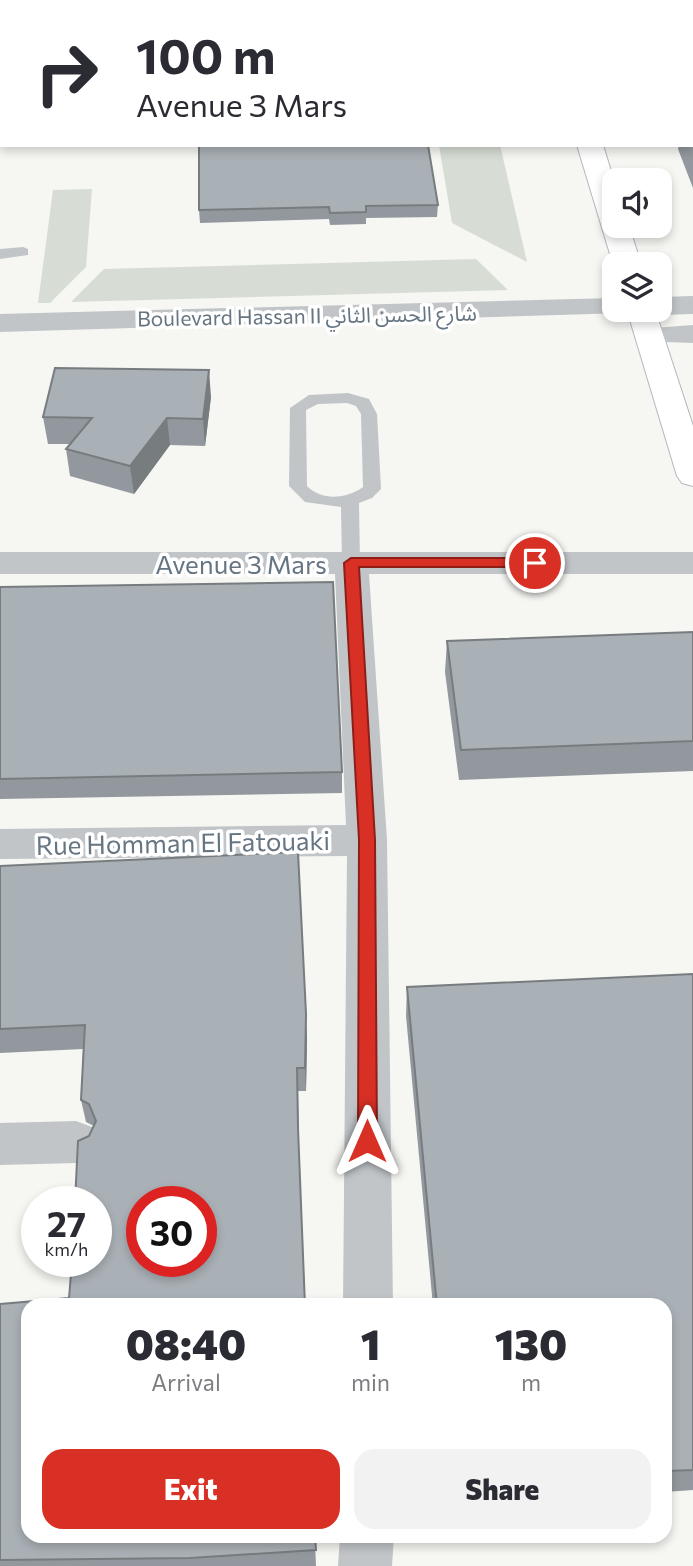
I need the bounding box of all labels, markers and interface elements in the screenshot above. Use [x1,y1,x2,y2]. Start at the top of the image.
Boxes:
text: 100 m [136,24,275,84]
icon: right [21,28,112,119]
text: Avenue 3 Mars [136,84,347,124]
map controls [602,168,672,322]
button: sound [602,168,672,238]
button: layers [602,252,672,322]
street label: Boulevard Hassan II شارع الحسن الثاني [137,300,477,335]
pin [505,533,565,593]
icon: arrive [516,544,554,582]
street label: Avenue 3 Mars [155,548,327,579]
street label: Rue Homman El Fatouaki [36,824,330,860]
position arrow [330,1104,404,1178]
speed limit sign: 30 [126,1186,217,1277]
text: 27 [47,1201,86,1244]
text: km/h [45,1238,88,1260]
text: 08:40 [126,1317,246,1369]
text: 1 [361,1317,380,1369]
text: 130 [495,1317,567,1369]
text: Arrival [151,1368,221,1396]
text: min [351,1368,390,1396]
text: m [521,1368,541,1396]
button: Exit [42,1449,340,1529]
button: Share [354,1449,651,1529]

